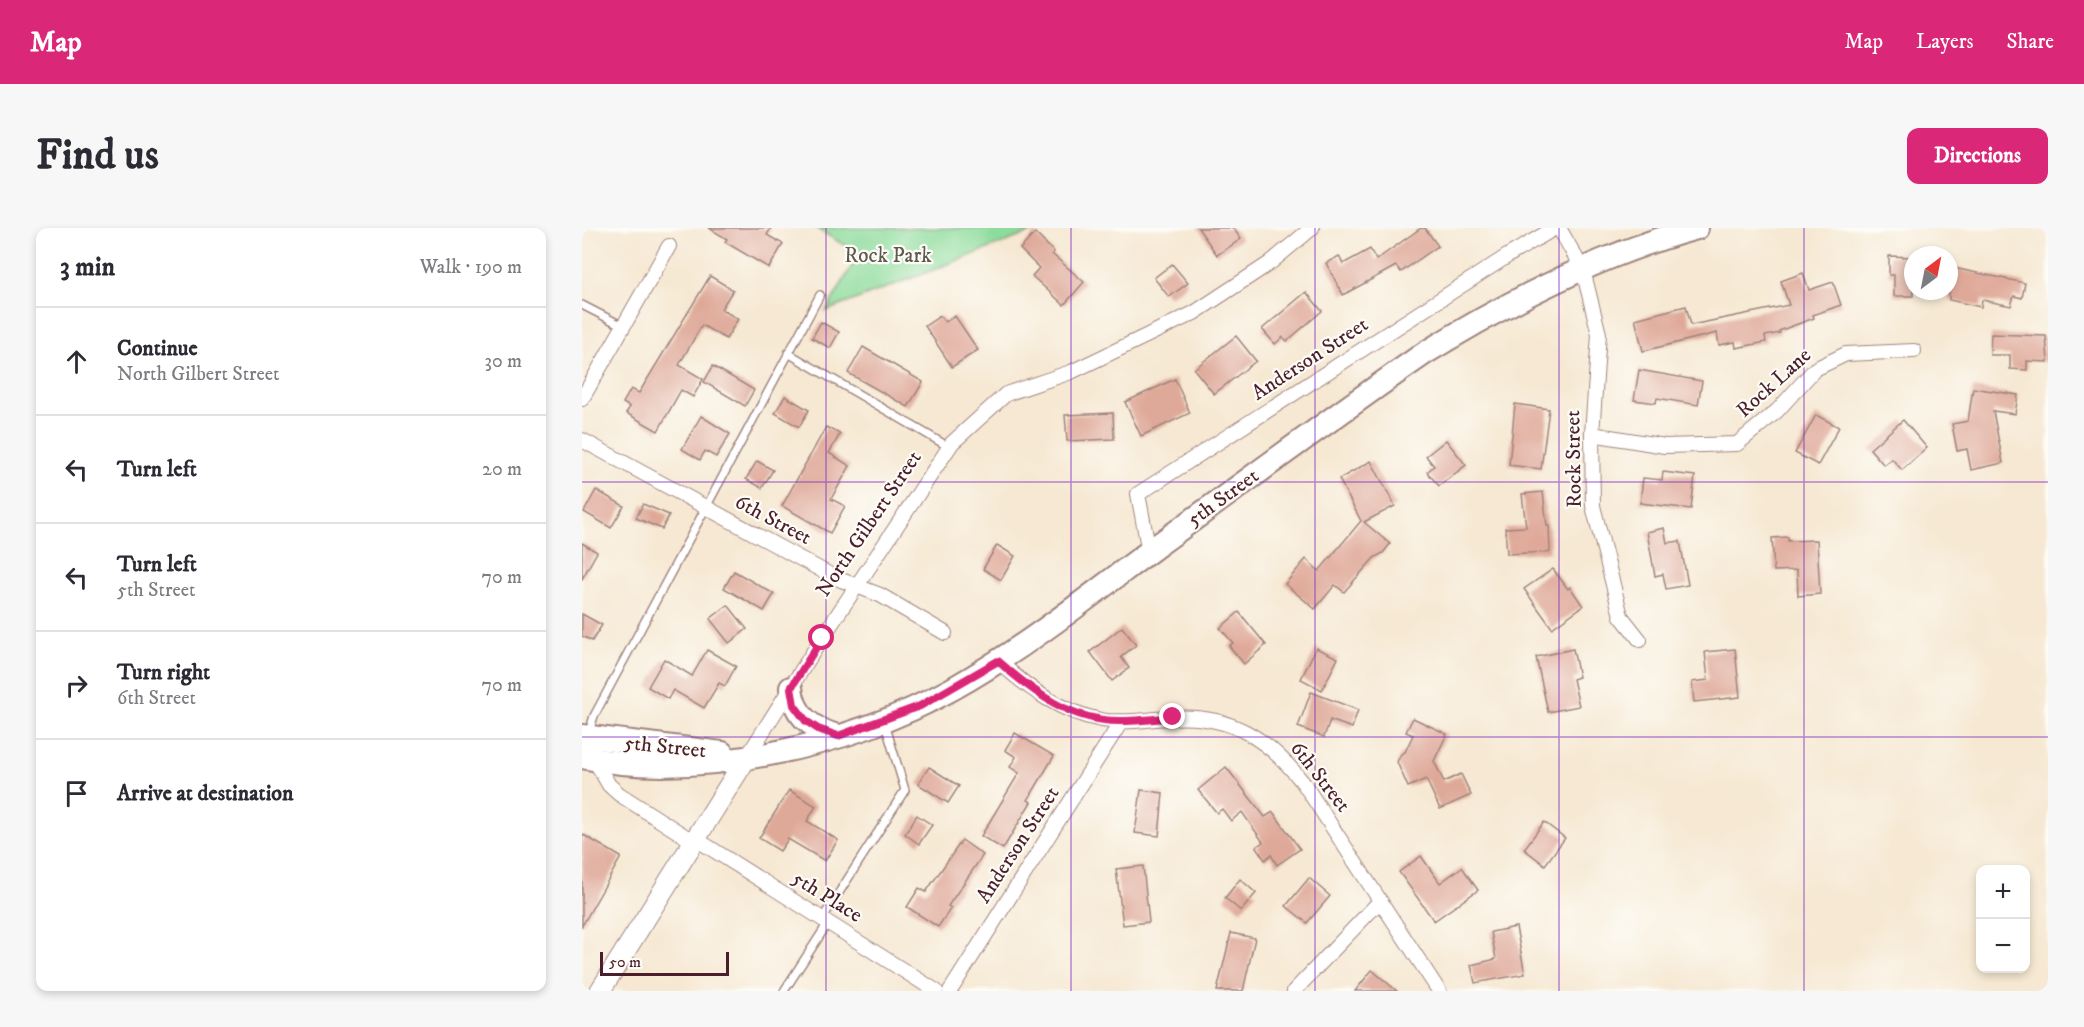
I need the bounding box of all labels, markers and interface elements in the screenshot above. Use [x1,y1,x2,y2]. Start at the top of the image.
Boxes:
text: Map [30,25,82,60]
text: Map [1844,29,1883,55]
text: Layers [1916,29,1974,55]
text: Share [2007,29,2054,55]
button: Directions [1907,128,2048,184]
text: Find us [36,130,159,182]
park label: Rock Park [844,243,932,269]
north arrow [1904,246,1958,300]
text: 3 min [60,251,115,284]
text: Walk · 190 m [420,255,522,280]
street label: Anderson Street [1247,312,1373,406]
text: Continue [117,335,198,362]
street label: Rock Lane [1731,342,1817,423]
icon: ahead [60,345,93,378]
text: 30 m [484,349,522,374]
text: North Gilbert Street [117,362,280,387]
street label: Rock Street [1560,410,1588,508]
street label: North Gilbert Street [811,446,928,602]
icon: left [60,453,93,486]
text: Turn left [117,456,197,483]
text: 20 m [482,457,522,482]
street label: 5th Street [1182,463,1264,533]
street label: 6th Street [730,489,816,551]
text: Turn left [117,551,197,578]
icon: left [60,561,93,594]
text: 70 m [481,565,522,590]
text: 5th Street [117,578,195,603]
route start [808,624,834,650]
text: Turn right [117,659,210,686]
icon: right [60,669,93,702]
text: 70 m [481,673,522,698]
text: 6th Street [117,686,196,711]
route end [1159,703,1185,729]
street label: 5th Street [623,730,708,764]
street label: 6th Street [1284,736,1356,818]
icon: arrive [60,777,93,810]
text: Arrive at destination [117,780,294,807]
street label: Anderson Street [971,782,1065,908]
street label: 5th Place [787,865,867,929]
map controls [1976,865,2030,973]
button: + [1976,865,2030,919]
button: − [1976,919,2030,973]
scale bar [600,949,729,976]
text: 50 m [609,952,641,972]

